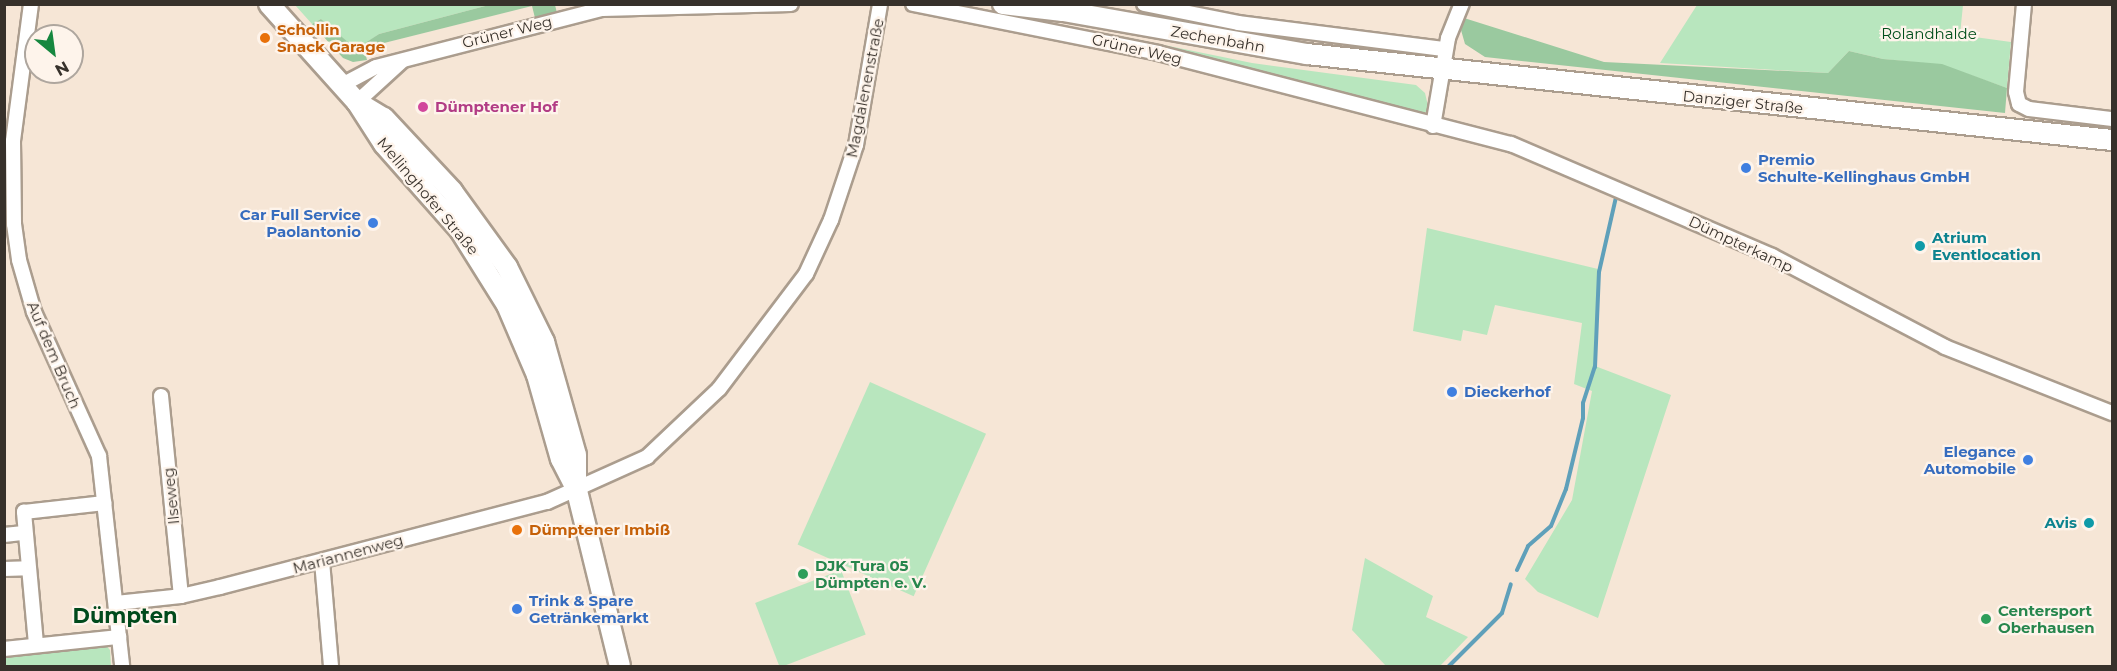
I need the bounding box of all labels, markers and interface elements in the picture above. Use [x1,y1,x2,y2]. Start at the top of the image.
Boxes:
street label: Grüner Weg [460,12,554,52]
street label: Magdalenenstraße [843,17,887,159]
place label: Schollin Snack Garage [277,20,385,55]
street label: Zechenbahn [1169,22,1267,56]
north arrow [24,24,84,84]
park label: Rolandhalde [1881,25,1977,43]
street label: Grüner Weg [1090,30,1184,68]
marker: Schollin Snack Garage [258,31,272,45]
text: N [52,57,72,80]
street label: Danziger Straße [1682,87,1804,117]
place label: Dümptener Hof [435,98,558,116]
marker: Dümptener Hof [416,100,430,114]
street label: Mellinghofer Straße [374,134,482,258]
place label: Premio Schulte-Kellinghaus GmbH [1758,150,1970,185]
marker: Premio Schulte-Kellinghaus GmbH [1739,161,1753,175]
place label: Car Full Service Paolantonio [240,205,361,240]
street label: Dümpterkamp [1686,212,1796,276]
marker: Car Full Service Paolantonio [366,216,380,230]
place label: Atrium Eventlocation [1932,228,2041,263]
marker: Atrium Eventlocation [1913,239,1927,253]
street label: Auf dem Bruch [23,299,85,411]
place label: Dieckerhof [1464,383,1551,401]
marker: Dieckerhof [1445,385,1459,399]
place label: Elegance Automobile [1924,442,2016,477]
marker: Elegance Automobile [2021,453,2035,467]
street label: Ilseweg [159,467,183,525]
place label: Avis [2044,514,2077,532]
marker: Avis [2082,516,2096,530]
place label: Dümptener Imbiß [529,521,670,539]
marker: Dümptener Imbiß [510,523,524,537]
street label: Mariannenweg [291,531,405,577]
place label: DJK Tura 05 Dümpten e. V. [815,556,926,591]
marker: DJK Tura 05 Dümpten e. V. [796,567,810,581]
place label: Trink & Spare Getränkemarkt [529,591,649,626]
place label: Centersport Oberhausen [1998,601,2095,636]
marker: Trink & Spare Getränkemarkt [510,602,524,616]
district label: Dümpten [73,603,177,629]
marker: Centersport Oberhausen [1979,612,1993,626]

